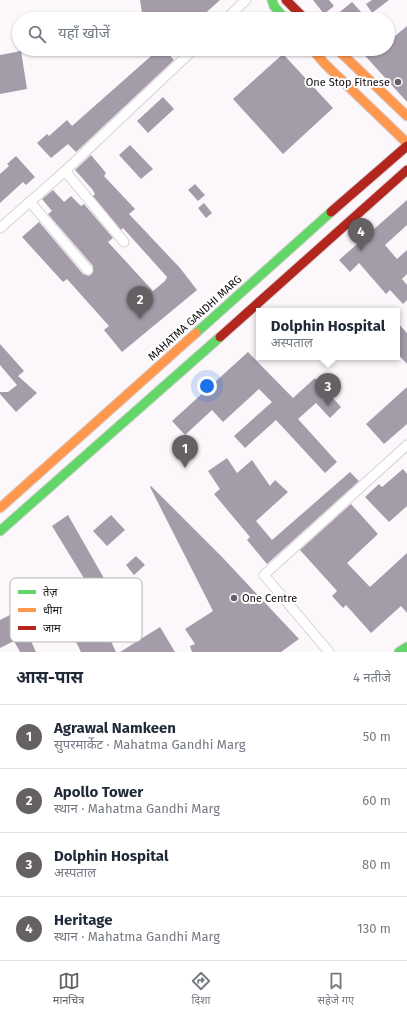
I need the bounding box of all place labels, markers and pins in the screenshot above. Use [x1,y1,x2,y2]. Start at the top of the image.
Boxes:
place label: One Stop Fitnese [306,76,390,89]
marker: One Stop Fitnese [393,77,403,87]
pin: 4 [348,218,374,251]
pin: 2 [127,286,153,319]
pin: 3 [315,373,341,406]
pin: 1 [172,435,198,468]
place label: One Centre [242,592,297,605]
marker: One Centre [229,593,239,603]

